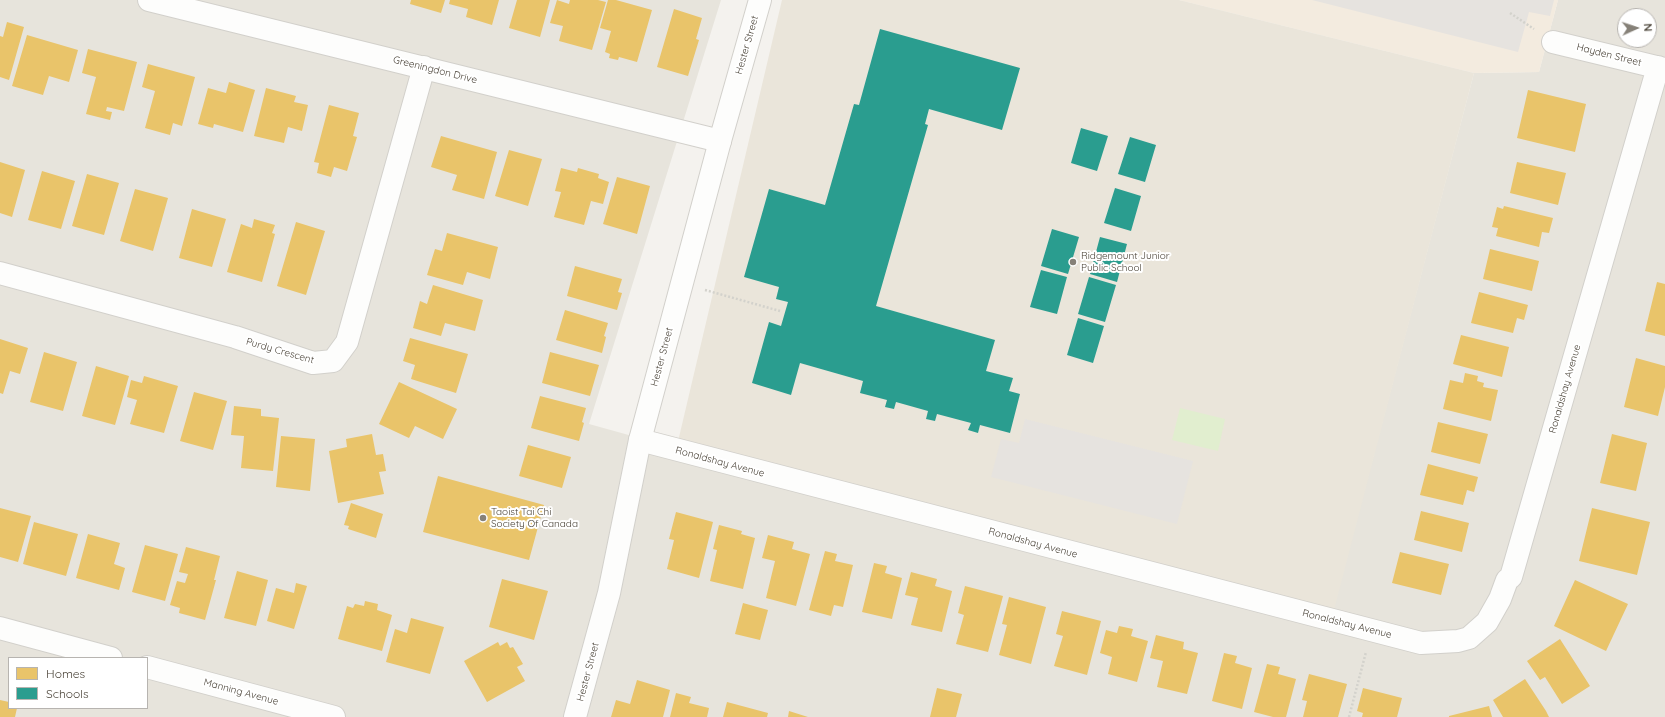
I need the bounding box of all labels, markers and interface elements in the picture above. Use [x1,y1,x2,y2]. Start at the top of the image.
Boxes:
north arrow [1617,8,1657,48]
street label: Hester Street [733,14,761,76]
text: N [1641,23,1655,32]
street label: Hayden Street [1575,41,1643,69]
street label: Greeningdon Drive [392,54,478,86]
place label: Ridgemount Junior Public School [1081,250,1170,274]
marker: Ridgemount Junior Public School [1068,257,1078,267]
street label: Hester Street [648,326,676,388]
street label: Purdy Crescent [245,336,315,366]
street label: Ronaldshay Avenue [1547,343,1583,435]
street label: Ronaldshay Avenue [674,444,766,480]
place label: Taoist Tai Chi Society Of Canada [491,506,578,530]
marker: Taoist Tai Chi Society Of Canada [478,513,488,523]
street label: Ronaldshay Avenue [987,525,1079,561]
street label: Ronaldshay Avenue [1301,607,1393,641]
street label: Hester Street [574,641,602,703]
legend [8,657,148,709]
text: Homes [46,666,85,681]
street label: Manning Avenue [202,676,280,708]
text: Schools [46,686,89,701]

